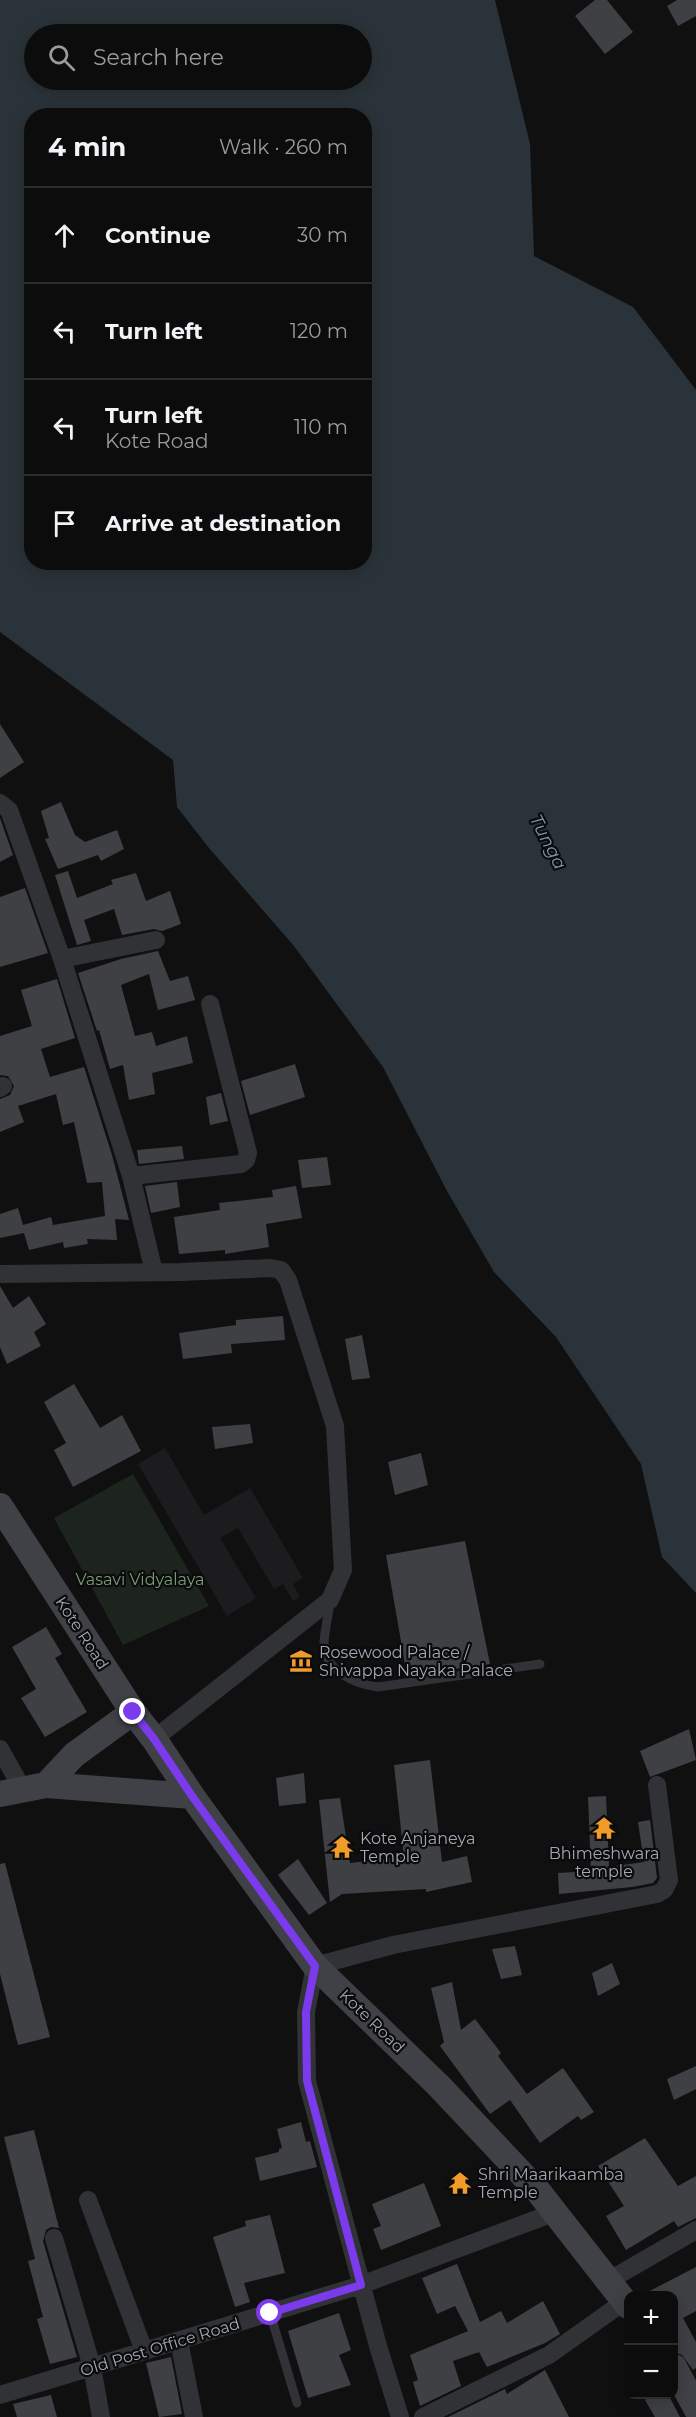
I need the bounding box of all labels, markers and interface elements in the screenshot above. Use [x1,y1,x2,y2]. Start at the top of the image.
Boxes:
search box [24,24,372,90]
icon: search [45,41,78,74]
text: Search here [93,44,224,71]
text: 4 min [48,131,126,163]
text: Walk · 260 m [219,135,348,159]
icon: ahead [48,219,81,252]
text: Continue [105,222,211,249]
text: 30 m [297,223,348,247]
icon: left [48,315,81,348]
text: Turn left [105,318,203,345]
text: 120 m [290,319,348,343]
text: Turn left [105,402,203,429]
icon: left [48,411,81,444]
text: 110 m [294,415,348,439]
text: Kote Road [105,429,209,453]
icon: arrive [48,507,81,540]
text: Arrive at destination [105,510,341,537]
water label: Tunga [525,811,571,873]
park label: Vasavi Vidyalaya [76,1570,205,1589]
street label: Kote Road [51,1593,113,1673]
place label: Rosewood Palace / Shivappa Nayaka Palace [319,1643,513,1680]
museum icon: Rosewood Palace / Shivappa Nayaka Palace [288,1648,314,1674]
route end [119,1698,145,1724]
temple icon: Bhimeshwara temple [591,1815,617,1841]
place label: Kote Anjaneya Temple [360,1829,475,1866]
temple icon: Kote Anjaneya Temple [329,1834,355,1860]
place label: Bhimeshwara temple [549,1844,659,1881]
street label: Kote Road [336,1985,408,2057]
place label: Shri Maarikaamba Temple [478,2165,624,2202]
temple icon: Shri Maarikaamba Temple [447,2170,473,2196]
map controls [624,2291,678,2399]
button: + [624,2291,678,2345]
route start [256,2299,282,2325]
street label: Old Post Office Road [78,2314,242,2380]
button: − [624,2345,678,2399]

